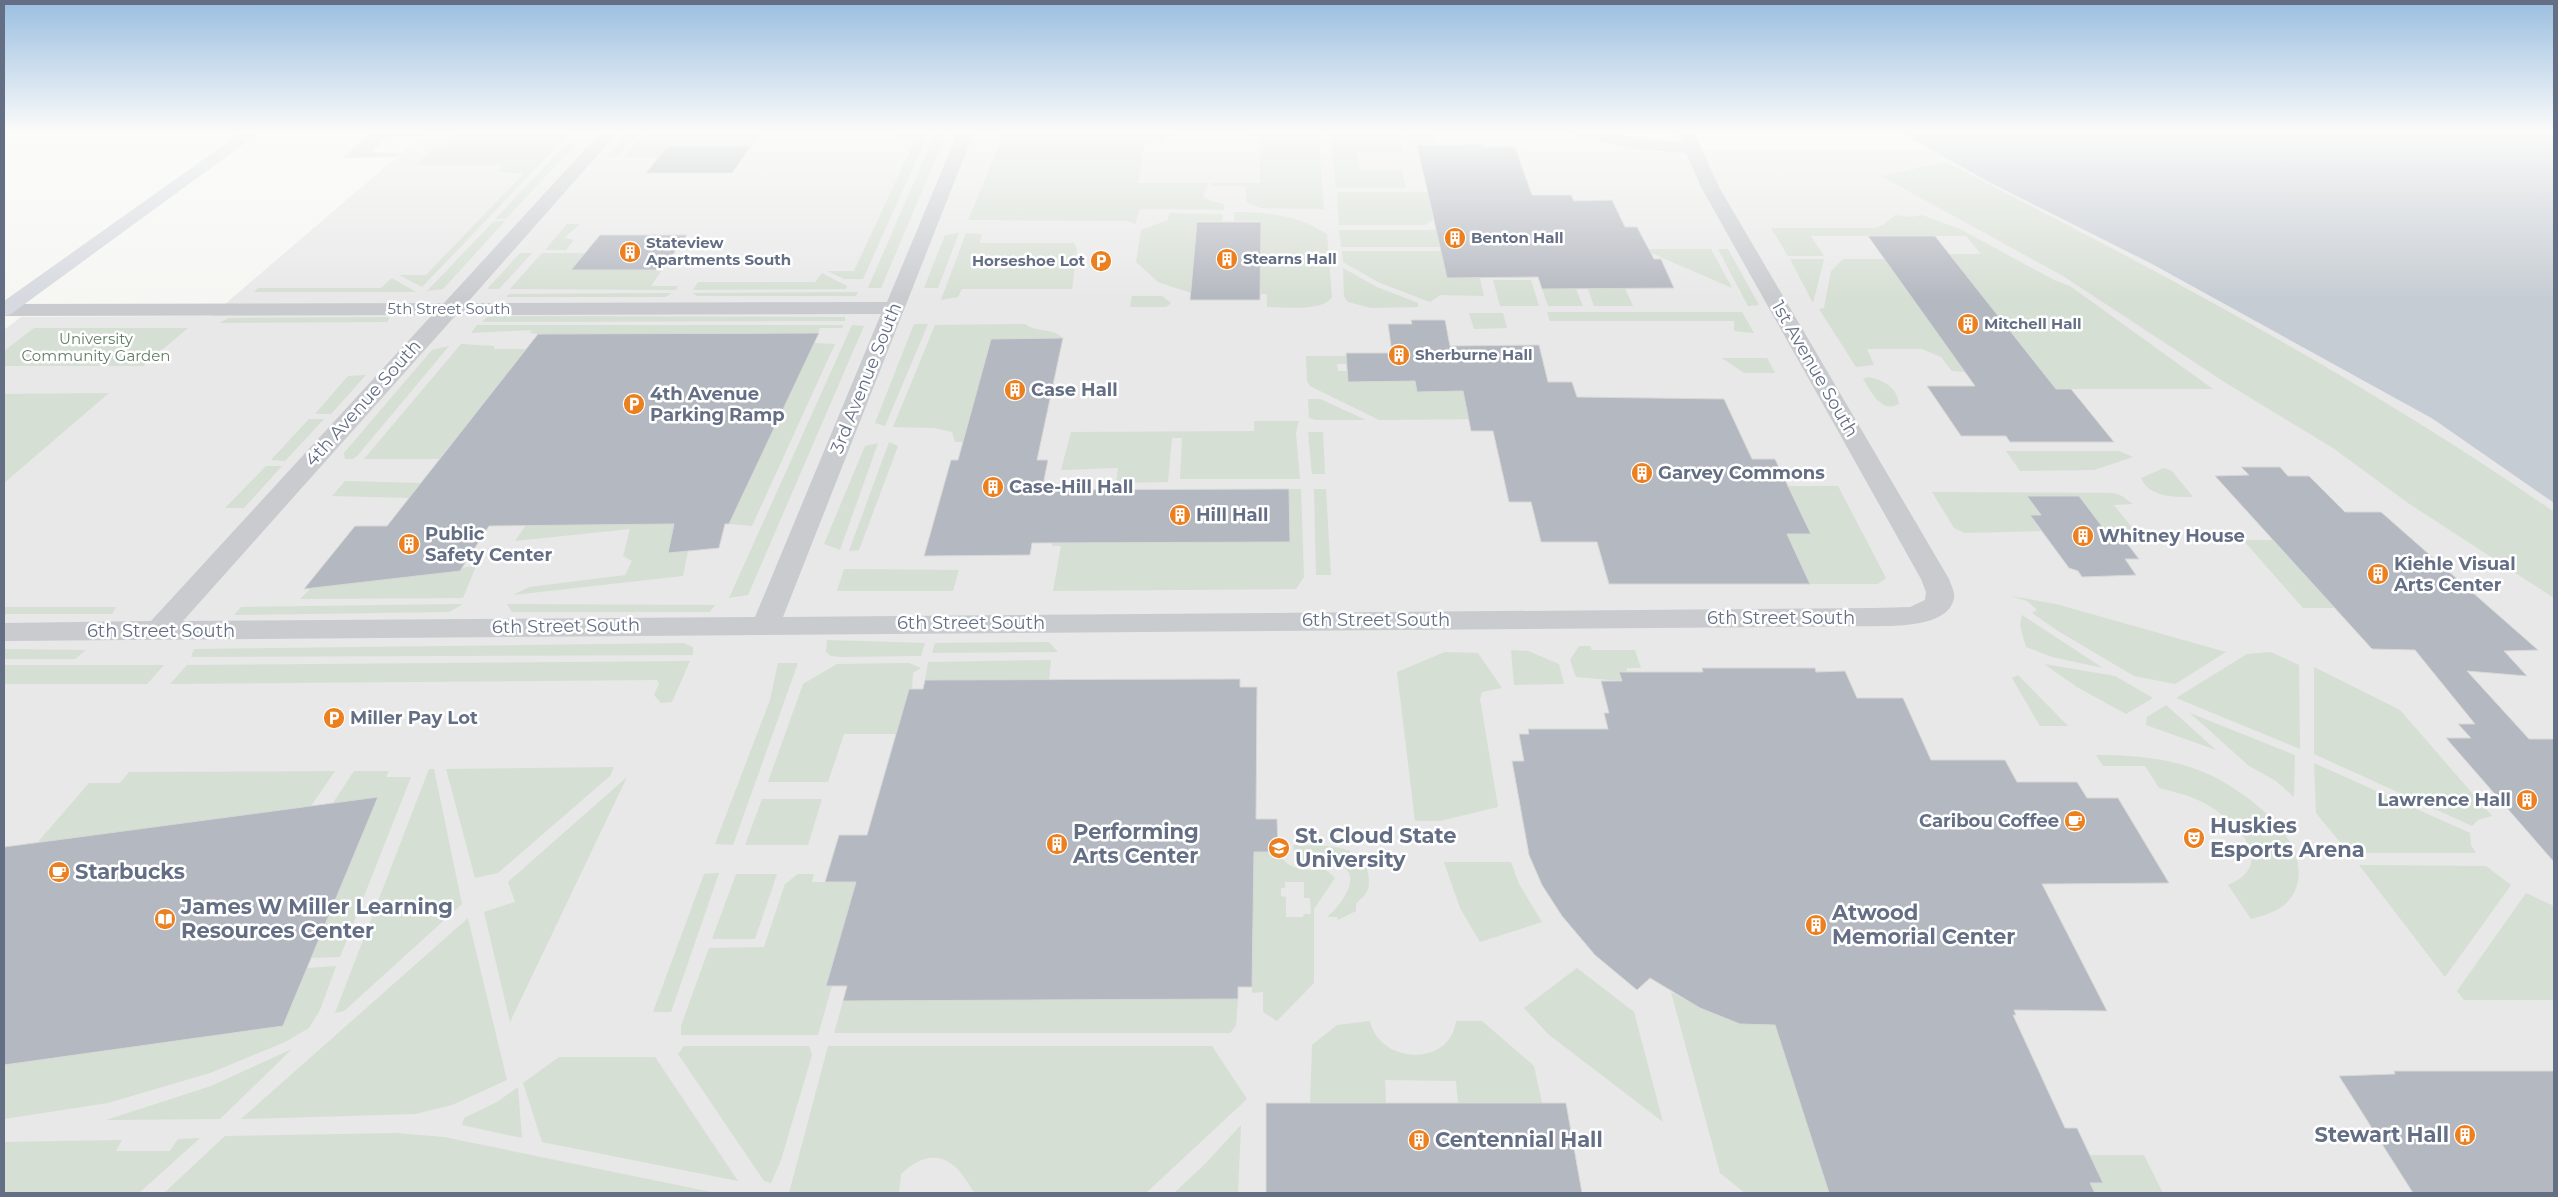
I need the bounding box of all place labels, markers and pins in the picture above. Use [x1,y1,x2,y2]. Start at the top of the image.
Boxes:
building icon: Benton Hall [1443,226,1467,250]
place label: Benton Hall [1471,228,1563,247]
place label: Stateview Apartments South [645,233,791,269]
building icon: Stateview Apartments South [618,240,642,264]
building icon: Stearns Hall [1215,247,1239,271]
parking icon: Horseshoe Lot [1089,249,1113,273]
place label: Stearns Hall [1243,249,1337,268]
place label: Horseshoe Lot [972,251,1085,270]
building icon: Mitchell Hall [1956,312,1980,336]
place label: Mitchell Hall [1984,314,2082,333]
building icon: Sherburne Hall [1387,343,1411,367]
place label: Sherburne Hall [1415,345,1532,364]
building icon: Case Hall [1003,378,1027,402]
place label: Case Hall [1031,379,1118,401]
place label: 4th Avenue Parking Ramp [650,383,785,426]
parking icon: 4th Avenue Parking Ramp [622,392,646,416]
building icon: Garvey Commons [1630,461,1654,485]
place label: Garvey Commons [1658,462,1825,484]
building icon: Case-Hill Hall [981,475,1005,499]
place label: Case-Hill Hall [1009,476,1134,498]
building icon: Hill Hall [1168,503,1192,527]
place label: Hill Hall [1196,504,1268,526]
place label: Public Safety Center [425,523,552,566]
building icon: Whitney House [2071,524,2095,548]
place label: Whitney House [2099,525,2245,547]
building icon: Public Safety Center [397,532,421,556]
place label: Kiehle Visual Arts Center [2393,553,2516,596]
building icon: Kiehle Visual Arts Center [2366,562,2390,586]
parking icon: Miller Pay Lot [322,706,346,730]
place label: Miller Pay Lot [350,707,478,729]
building icon: Lawrence Hall [2515,788,2539,812]
place label: Lawrence Hall [2377,789,2511,811]
cafe icon: Caribou Coffee [2063,809,2087,833]
place label: Caribou Coffee [1919,810,2059,832]
place label: Huskies Esports Arena [2210,813,2365,862]
place label: Performing Arts Center [1072,819,1199,868]
place label: St. Cloud State University [1295,823,1457,872]
theatre icon: Huskies Esports Arena [2182,826,2206,850]
building icon: Performing Arts Center [1045,832,1069,856]
school or university icon: St. Cloud State University [1267,836,1291,860]
place label: Starbucks [75,859,185,884]
cafe icon: Starbucks [47,860,71,884]
place label: James W Miller Learning Resources Center [180,894,453,943]
place label: Atwood Memorial Center [1831,900,2015,949]
library icon: James W Miller Learning Resources Center [153,907,177,931]
building icon: Atwood Memorial Center [1804,913,1828,937]
place label: Stewart Hall [2315,1122,2449,1147]
building icon: Stewart Hall [2453,1123,2477,1147]
place label: Centennial Hall [1435,1127,1603,1152]
building icon: Centennial Hall [1407,1128,1431,1152]

